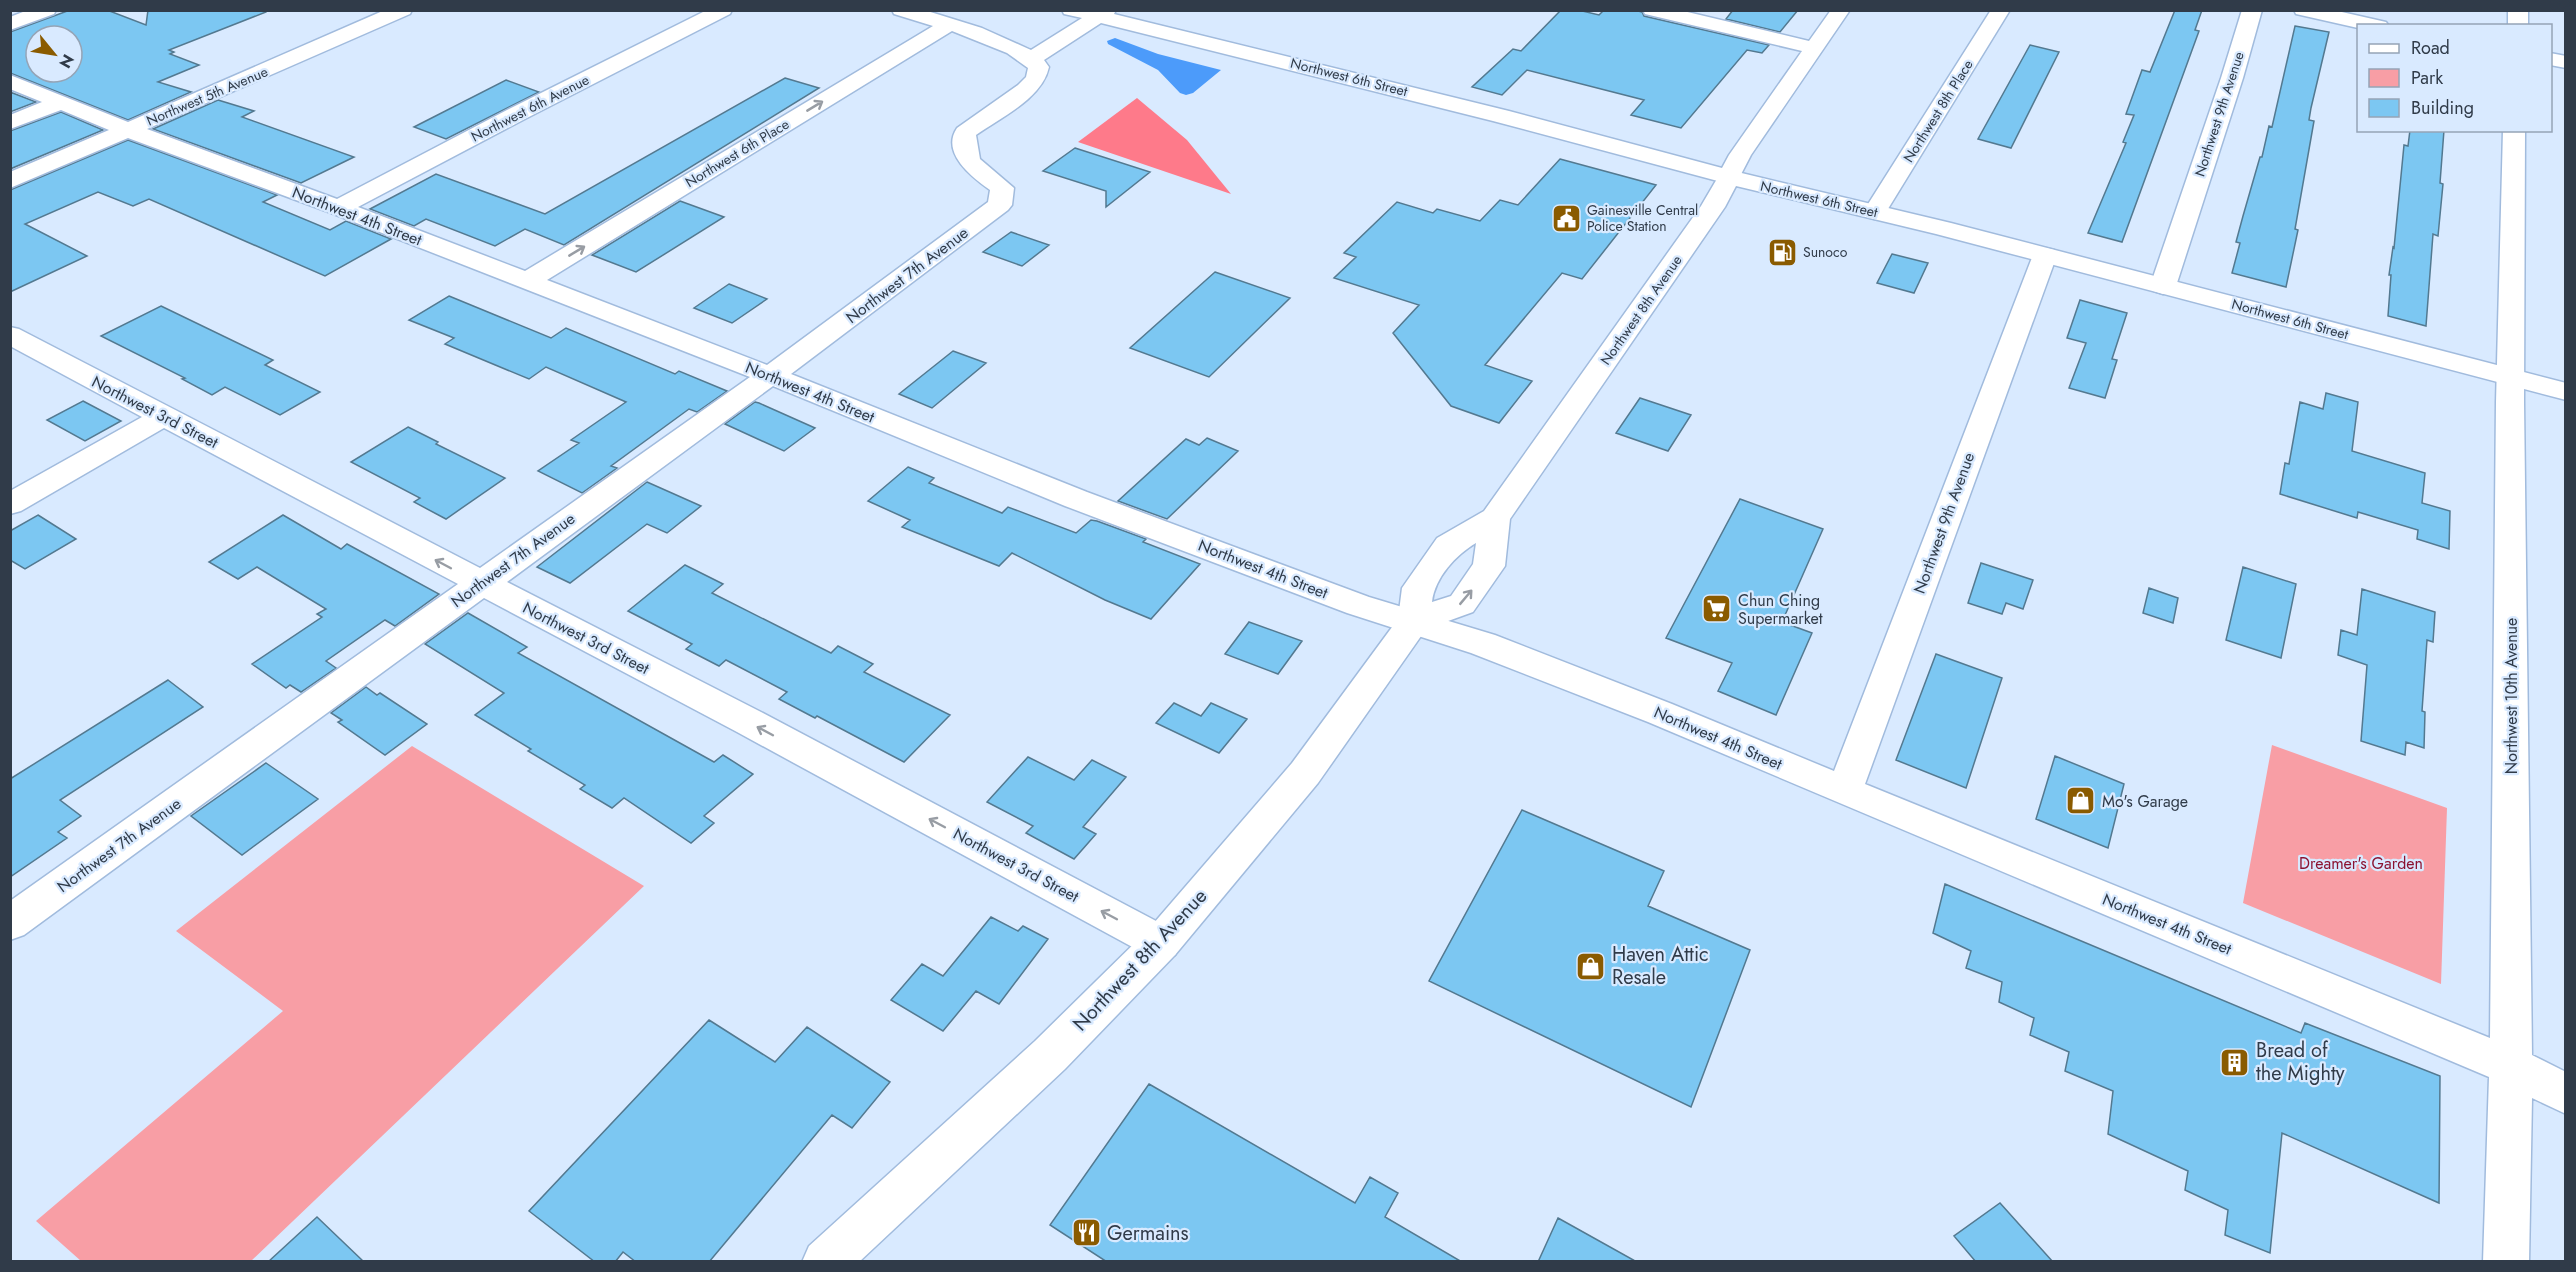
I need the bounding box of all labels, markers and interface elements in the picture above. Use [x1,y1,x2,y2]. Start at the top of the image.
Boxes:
north arrow [24,24,84,84]
legend [2357,24,2552,132]
text: Road [2411,35,2450,61]
street label: Northwest 9th Avenue [2189,49,2249,179]
text: N [53,50,80,73]
street label: Northwest 6th Street [1288,53,1410,101]
street label: Northwest 8th Place [1898,56,1978,166]
street label: Northwest 5th Avenue [143,61,271,131]
text: Park [2411,65,2443,91]
street label: Northwest 6th Avenue [467,70,593,146]
text: Building [2411,95,2474,121]
one-way arrow [806,99,823,111]
street label: Northwest 6th Place [681,114,793,192]
street label: Northwest 6th Street [1758,176,1880,222]
street label: Northwest 4th Street [289,181,425,251]
place label: Gainesville Central Police Station [1587,200,1698,236]
public building icon: Gainesville Central Police Station [1550,202,1582,234]
street label: Northwest 7th Avenue [841,221,973,329]
fuel station icon: Sunoco [1766,236,1798,268]
place label: Sunoco [1803,242,1848,262]
one-way arrow [568,244,585,256]
street label: Northwest 8th Avenue [1596,251,1686,369]
street label: Northwest 6th Street [2229,294,2351,344]
street label: Northwest 4th Street [742,356,878,428]
street label: Northwest 3rd Street [88,370,222,454]
street label: Northwest 9th Avenue [1908,449,1980,597]
street label: Northwest 7th Avenue [446,507,580,613]
street label: Northwest 4th Street [1195,534,1331,604]
one-way arrow [434,557,452,569]
place label: Chun Ching Supermarket [1738,589,1823,630]
one-way arrow [1459,590,1473,605]
supermarket icon: Chun Ching Supermarket [1701,593,1733,625]
street label: Northwest 3rd Street [519,596,653,680]
street label: Northwest 10th Avenue [2500,618,2523,774]
street label: Northwest 4th Street [1650,701,1786,775]
one-way arrow [757,725,775,736]
shop icon: Mo's Garage [2065,785,2097,817]
place label: Mo's Garage [2102,790,2188,813]
street label: Northwest 7th Avenue [52,792,186,898]
one-way arrow [929,817,947,828]
street label: Northwest 3rd Street [949,822,1083,908]
park label: Dreamer's Garden [2299,852,2423,875]
street label: Northwest 8th Avenue [1066,882,1214,1038]
street label: Northwest 4th Street [2099,888,2235,960]
one-way arrow [1101,909,1118,921]
place label: Haven Attic Resale [1612,940,1709,992]
shop icon: Haven Attic Resale [1575,950,1607,982]
place label: Bread of the Mighty [2256,1036,2345,1088]
building icon: Bread of the Mighty [2219,1046,2251,1078]
restaurant icon: Germains [1070,1217,1102,1249]
place label: Germains [1107,1219,1189,1248]

